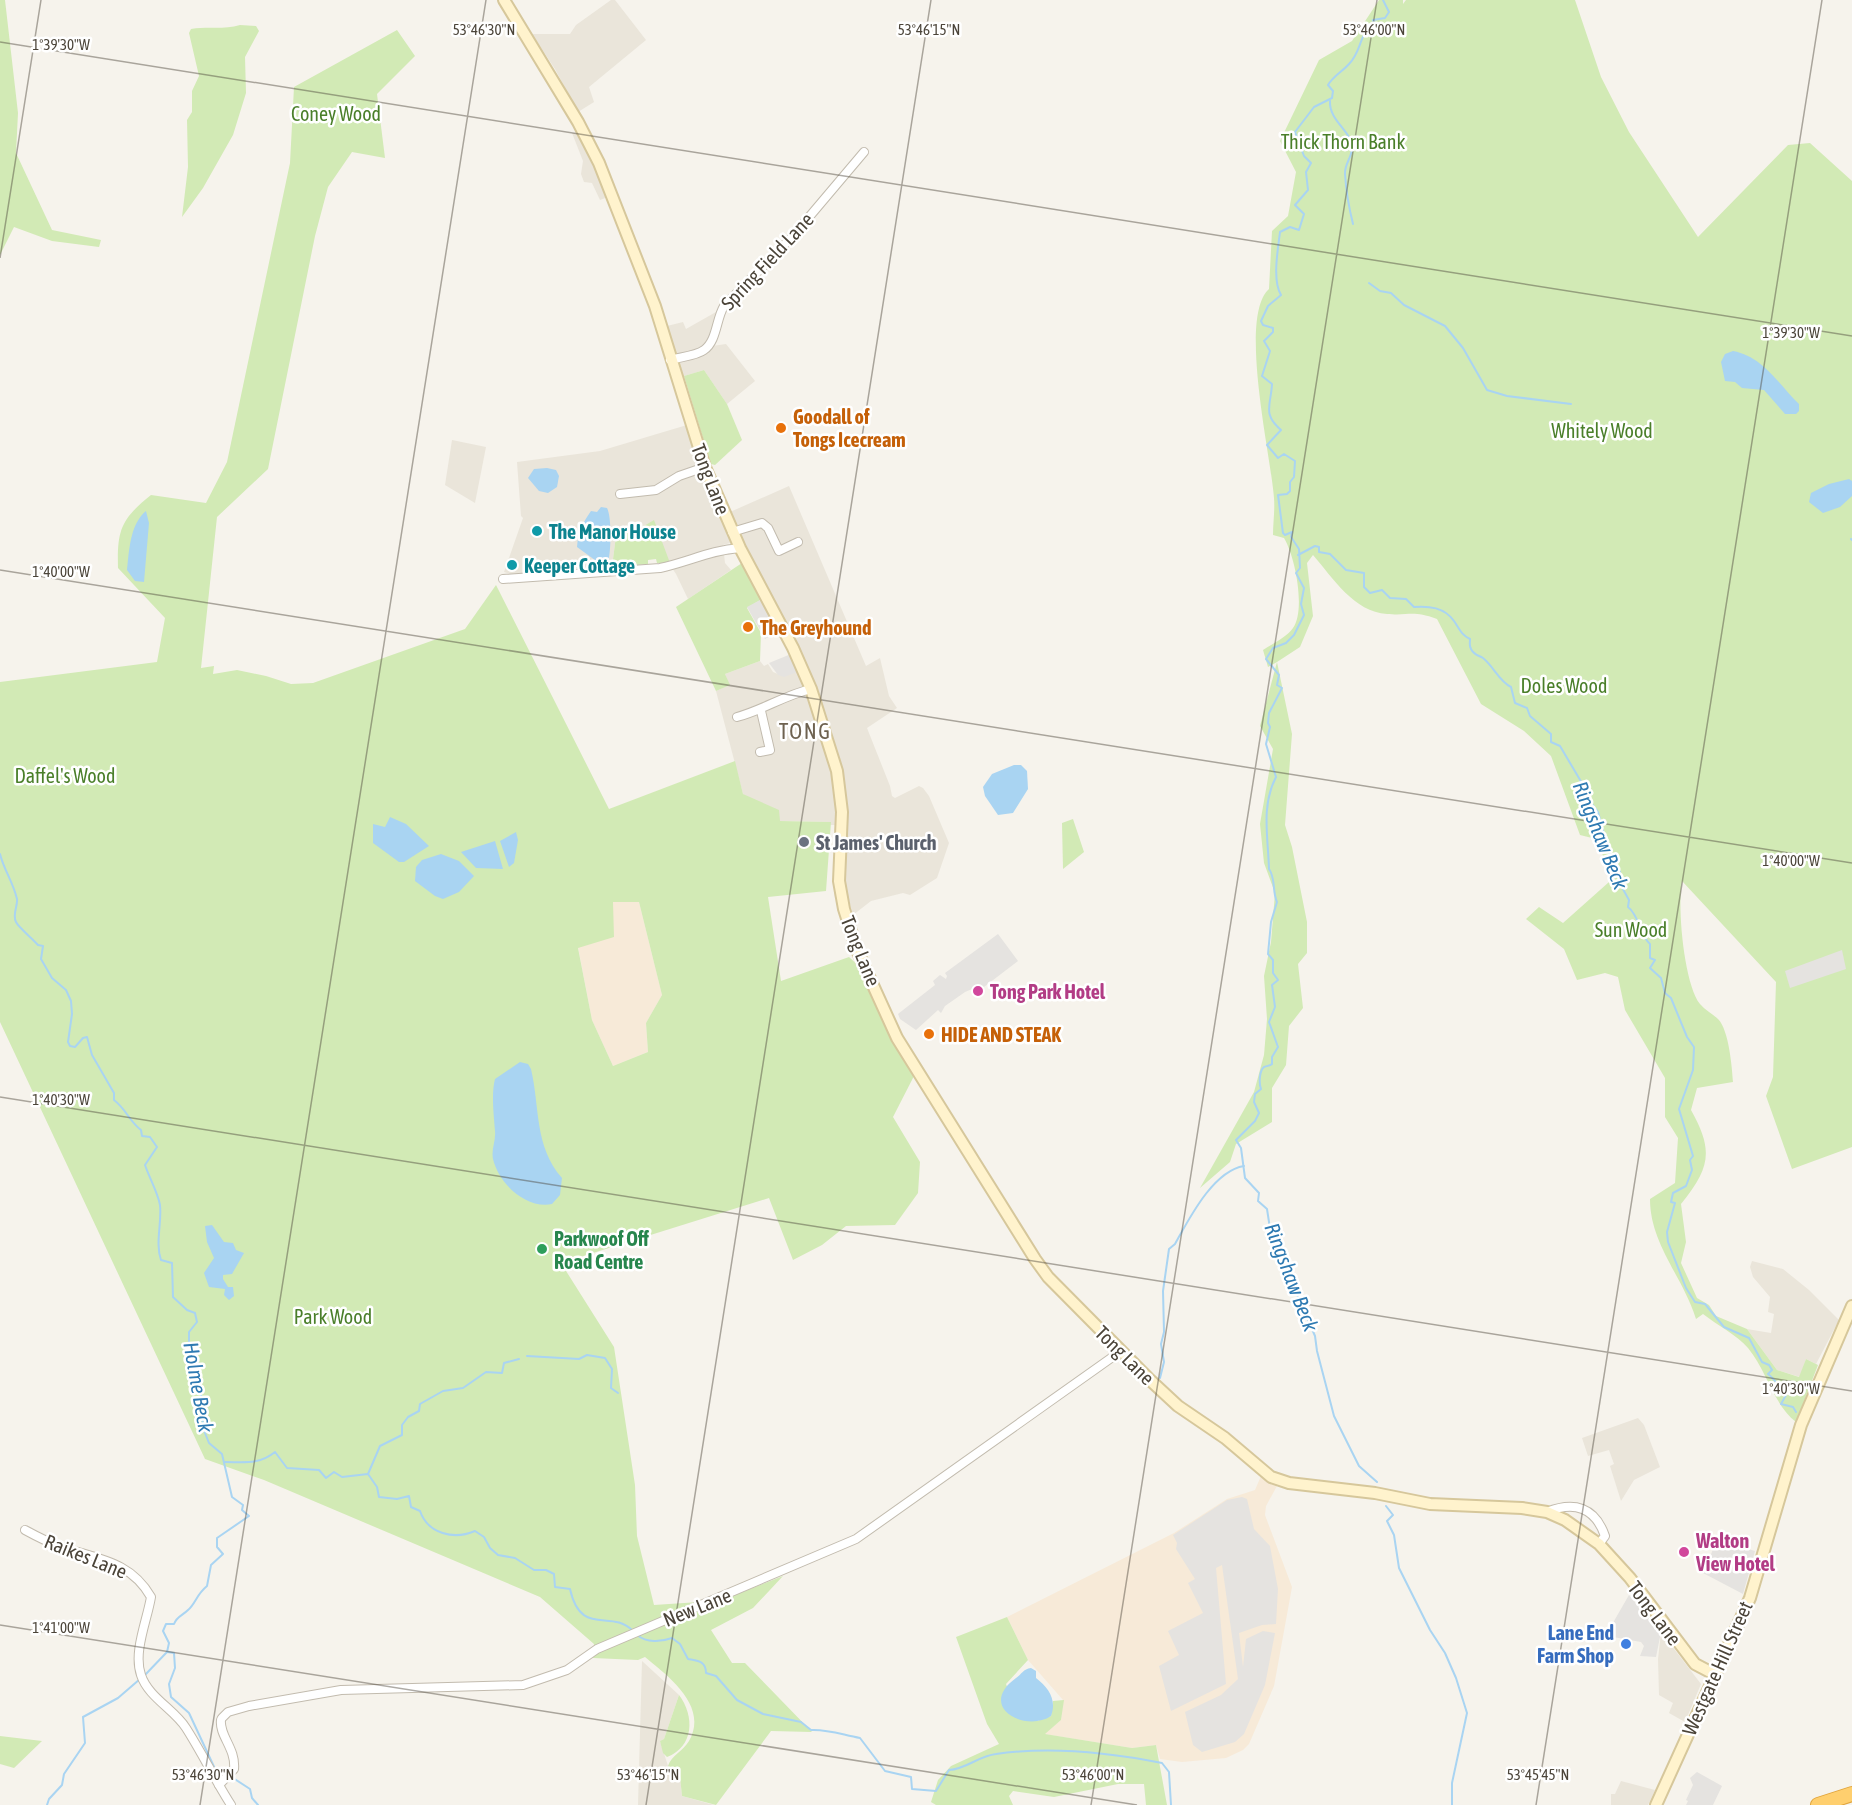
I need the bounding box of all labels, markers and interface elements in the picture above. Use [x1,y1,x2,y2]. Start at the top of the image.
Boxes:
text: 53°46'30"N [453,21,515,38]
text: 53°46'15"N [898,21,960,38]
text: 53°46'00"N [1343,21,1405,38]
text: 1°39'30"W [32,36,90,53]
park label: Coney Wood [291,102,381,125]
park label: Thick Thorn Bank [1281,130,1406,153]
street label: Spring Field Lane [716,208,818,314]
text: 1°39'30"W [1762,324,1820,341]
place label: Goodall of Tongs Icecream [793,405,906,451]
park label: Whitely Wood [1551,419,1653,442]
marker: Goodall of Tongs Icecream [774,421,788,435]
street label: Tong Lane [687,440,735,518]
place label: The Manor House [549,520,676,543]
marker: The Manor House [530,524,544,538]
place label: Keeper Cottage [524,554,635,577]
marker: Keeper Cottage [505,558,519,572]
text: 1°40'00"W [32,563,90,580]
place label: The Greyhound [760,616,871,639]
marker: The Greyhound [741,620,755,634]
park label: Doles Wood [1521,674,1607,697]
district label: TONG [779,718,831,744]
park label: Daffel's Wood [15,764,115,787]
water label: Ringshaw Beck [1568,778,1634,893]
place label: St James' Church [816,831,937,854]
marker: St James' Church [797,835,811,849]
text: 1°40'00"W [1762,852,1820,869]
street label: Tong Lane [837,912,885,990]
park label: Sun Wood [1595,918,1667,941]
place label: Tong Park Hotel [990,980,1106,1003]
marker: Tong Park Hotel [971,984,985,998]
place label: HIDE AND STEAK [941,1023,1061,1046]
marker: HIDE AND STEAK [922,1027,936,1041]
text: 1°40'30"W [32,1091,90,1108]
water label: Ringshaw Beck [1260,1219,1324,1335]
place label: Parkwoof Off Road Centre [554,1227,649,1273]
marker: Parkwoof Off Road Centre [535,1242,549,1256]
park label: Park Wood [294,1305,372,1328]
street label: Tong Lane [1091,1321,1159,1389]
water label: Holme Beck [179,1340,219,1435]
text: 1°40'30"W [1762,1380,1820,1397]
street label: Raikes Lane [41,1529,131,1583]
place label: Walton View Hotel [1695,1529,1776,1575]
marker: Walton View Hotel [1677,1545,1691,1559]
street label: Tong Lane [1624,1577,1686,1649]
street label: New Lane [660,1583,734,1631]
street label: Westgate Hill Street [1677,1597,1757,1739]
text: 1°41'00"W [32,1619,90,1636]
place label: Lane End Farm Shop [1537,1621,1614,1667]
marker: Lane End Farm Shop [1619,1637,1633,1651]
text: 53°46'30"N [172,1766,234,1783]
text: 53°46'15"N [617,1766,679,1783]
text: 53°46'00"N [1062,1766,1124,1783]
text: 53°45'45"N [1507,1766,1569,1783]

